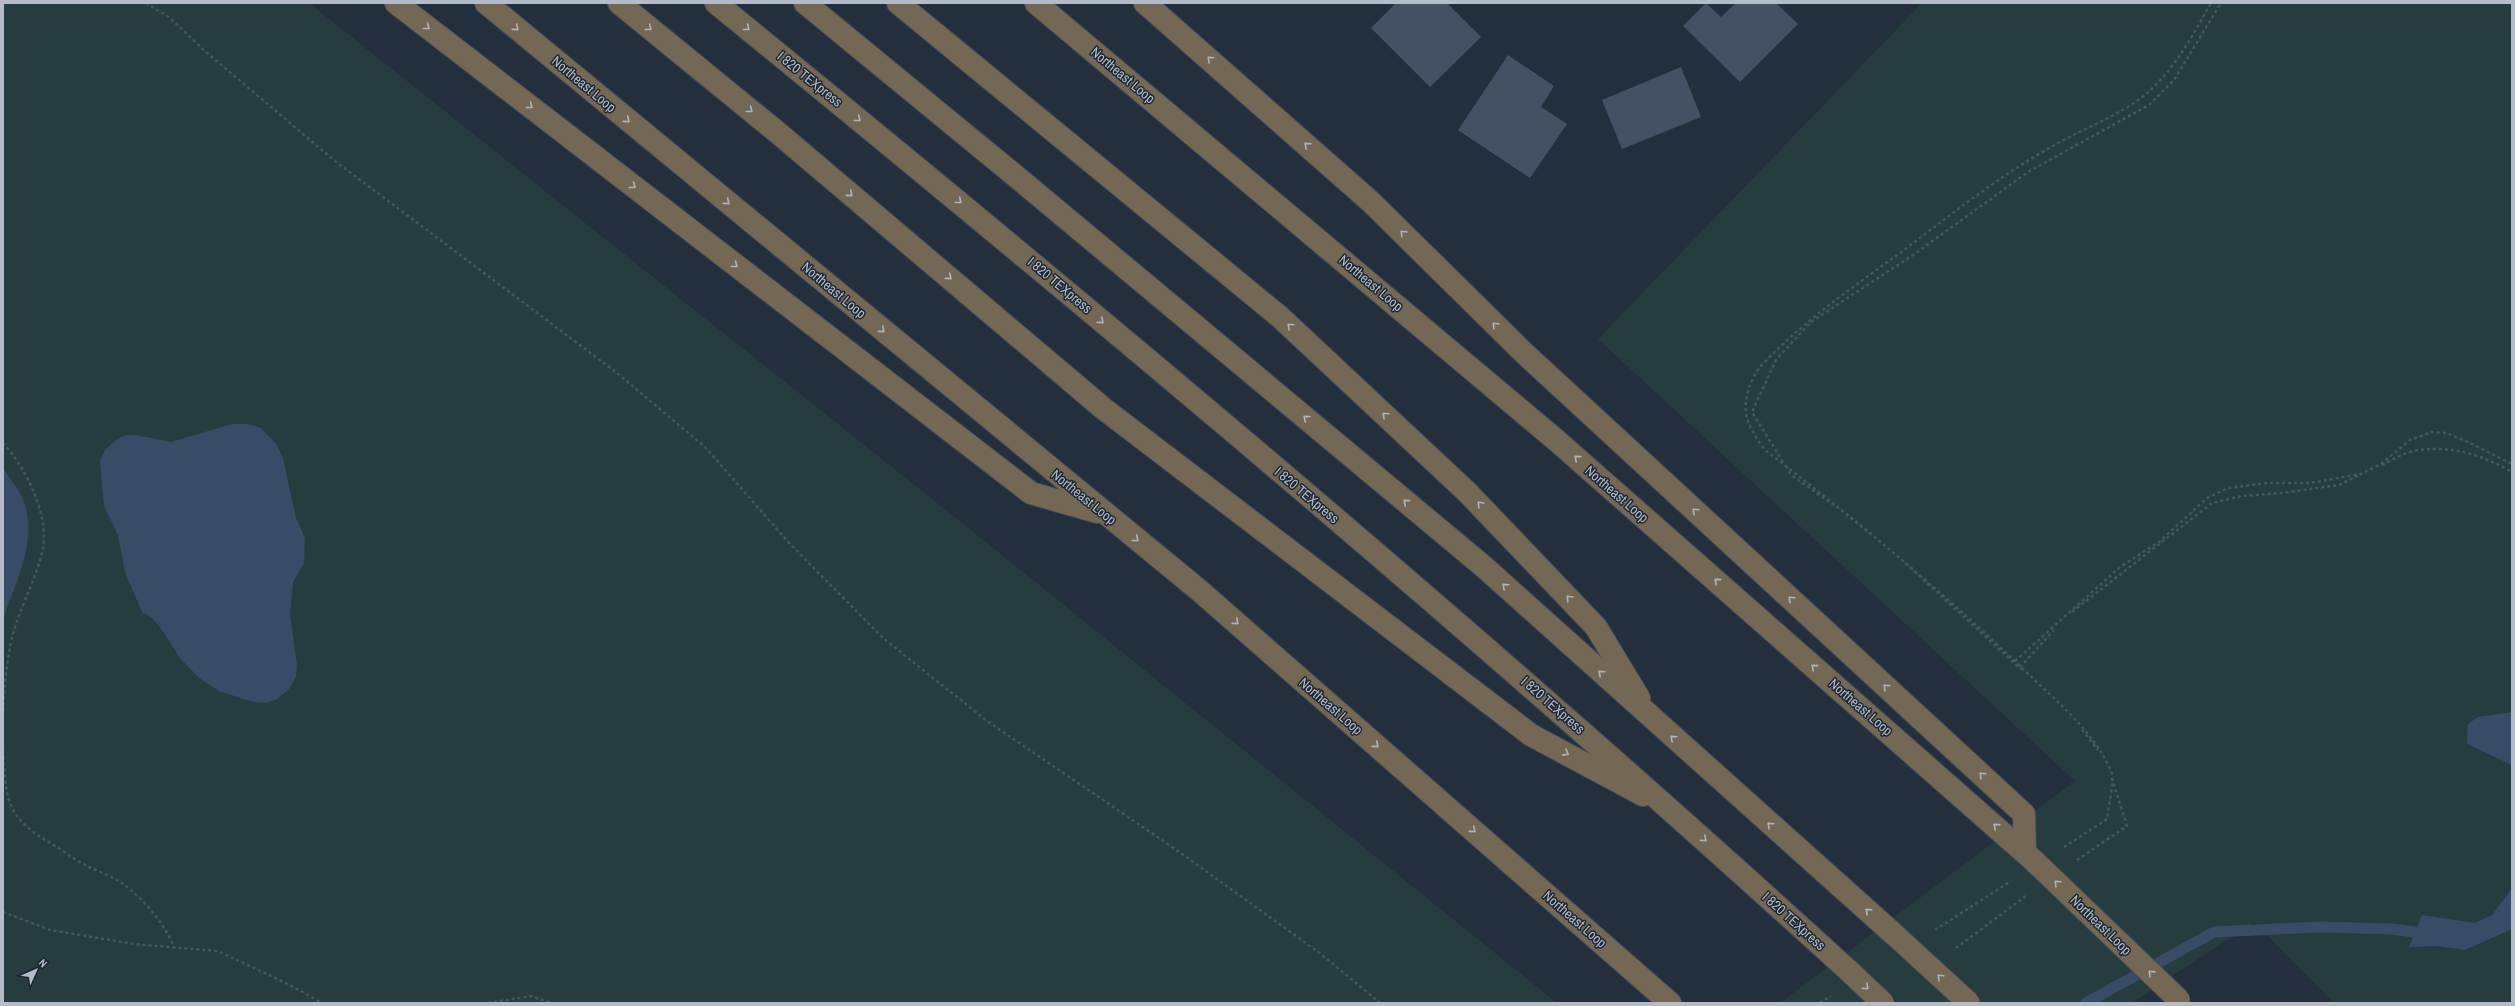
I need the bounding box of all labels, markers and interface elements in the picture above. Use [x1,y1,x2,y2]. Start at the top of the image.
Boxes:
one-way arrow [422,22,429,29]
one-way arrow [512,23,519,30]
one-way arrow [645,23,652,30]
one-way arrow [742,23,749,30]
street label: Northeast Loop [1087,43,1159,107]
street label: I 820 TEXpress [774,47,847,111]
street label: Northeast Loop [548,52,620,116]
one-way arrow [1208,57,1215,64]
one-way arrow [525,101,532,108]
one-way arrow [745,106,753,113]
one-way arrow [854,114,861,121]
one-way arrow [623,115,630,122]
one-way arrow [1305,143,1312,150]
one-way arrow [628,181,635,188]
one-way arrow [845,189,852,196]
one-way arrow [955,196,962,203]
one-way arrow [723,198,730,205]
one-way arrow [1400,231,1408,238]
street label: Northeast Loop [1335,251,1407,315]
street label: I 820 TEXpress [1024,253,1096,317]
street label: Northeast Loop [798,258,870,322]
one-way arrow [731,260,738,267]
one-way arrow [944,273,952,280]
one-way arrow [1097,316,1104,323]
one-way arrow [1492,322,1500,330]
one-way arrow [1288,324,1295,331]
one-way arrow [877,325,884,332]
one-way arrow [1383,413,1390,420]
one-way arrow [1303,416,1311,423]
one-way arrow [1574,455,1582,463]
street label: Northeast Loop [1581,461,1653,527]
street label: I 820 TEXpress [1271,463,1343,527]
street label: Northeast Loop [1048,465,1120,529]
one-way arrow [1403,499,1410,506]
one-way arrow [1478,502,1485,509]
one-way arrow [1692,508,1700,516]
one-way arrow [1131,535,1138,542]
one-way arrow [1714,578,1721,585]
one-way arrow [1502,584,1509,591]
one-way arrow [1567,596,1574,603]
one-way arrow [1788,596,1796,604]
one-way arrow [1231,618,1238,625]
one-way arrow [1812,664,1819,671]
one-way arrow [1598,670,1606,678]
street label: I 820 TEXpress [1517,672,1589,738]
street label: Northeast Loop [1295,673,1367,739]
street label: Northeast Loop [1825,674,1897,740]
one-way arrow [1883,684,1891,692]
one-way arrow [1670,736,1678,743]
one-way arrow [1371,740,1378,747]
one-way arrow [1561,749,1569,756]
one-way arrow [1979,773,1987,780]
one-way arrow [1768,822,1775,829]
one-way arrow [1993,824,2001,831]
one-way arrow [1469,826,1476,833]
one-way arrow [1700,834,1707,841]
one-way arrow [2054,880,2062,888]
street label: Northeast Loop [1539,886,1611,952]
street label: I 820 TEXpress [1759,888,1830,954]
street label: Northeast Loop [2067,891,2135,959]
one-way arrow [1865,908,1872,915]
north arrow [16,950,56,990]
text: N [36,956,50,970]
one-way arrow [2148,970,2156,978]
one-way arrow [1937,974,1945,981]
one-way arrow [1861,982,1869,990]

